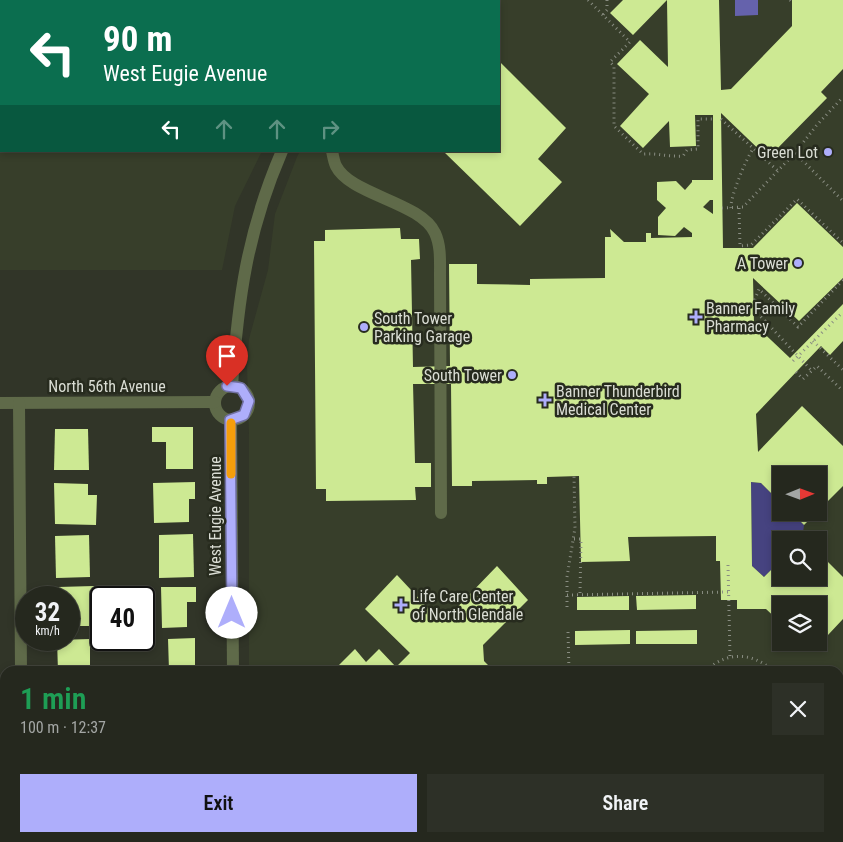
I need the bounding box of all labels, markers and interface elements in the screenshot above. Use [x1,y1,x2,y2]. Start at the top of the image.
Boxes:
text: 90 m [103,19,172,60]
icon: left [20,20,85,85]
text: West Eugie Avenue [103,61,267,86]
icon: left [157,115,185,143]
icon: ahead [210,115,238,143]
icon: ahead [263,115,291,143]
icon: right [316,115,344,143]
place label: Green Lot [757,143,818,162]
marker: Green Lot [822,146,834,158]
place label: A Tower [737,254,788,273]
marker: A Tower [792,257,804,269]
place label: Banner Family Pharmacy [706,299,795,336]
place label: South Tower Parking Garage [374,309,470,346]
marker: Banner Family Pharmacy [690,311,702,323]
marker: South Tower Parking Garage [358,321,370,333]
pin [206,335,248,386]
icon: arrive [213,342,241,370]
place label: South Tower [424,366,502,385]
marker: South Tower [506,369,518,381]
street label: North 56th Avenue [48,377,166,396]
place label: Banner Thunderbird Medical Center [556,382,680,419]
marker: Banner Thunderbird Medical Center [538,393,552,407]
street label: West Eugie Avenue [206,456,225,576]
north arrow [772,466,828,521]
map controls [772,466,827,651]
button: search [772,531,827,586]
speed limit sign: 40 [90,586,155,651]
position arrow [205,586,257,638]
place label: Life Care Center of North Glendale [412,587,523,624]
button: layers [772,596,827,651]
text: 32 [35,598,60,627]
marker: Life Care Center of North Glendale [394,598,408,612]
text: km/h [35,624,60,638]
text: 1 min [20,681,86,716]
button: close [772,683,824,735]
text: 100 m · 12:37 [20,718,106,737]
button: Exit [20,774,417,832]
button: Share [427,774,824,832]

